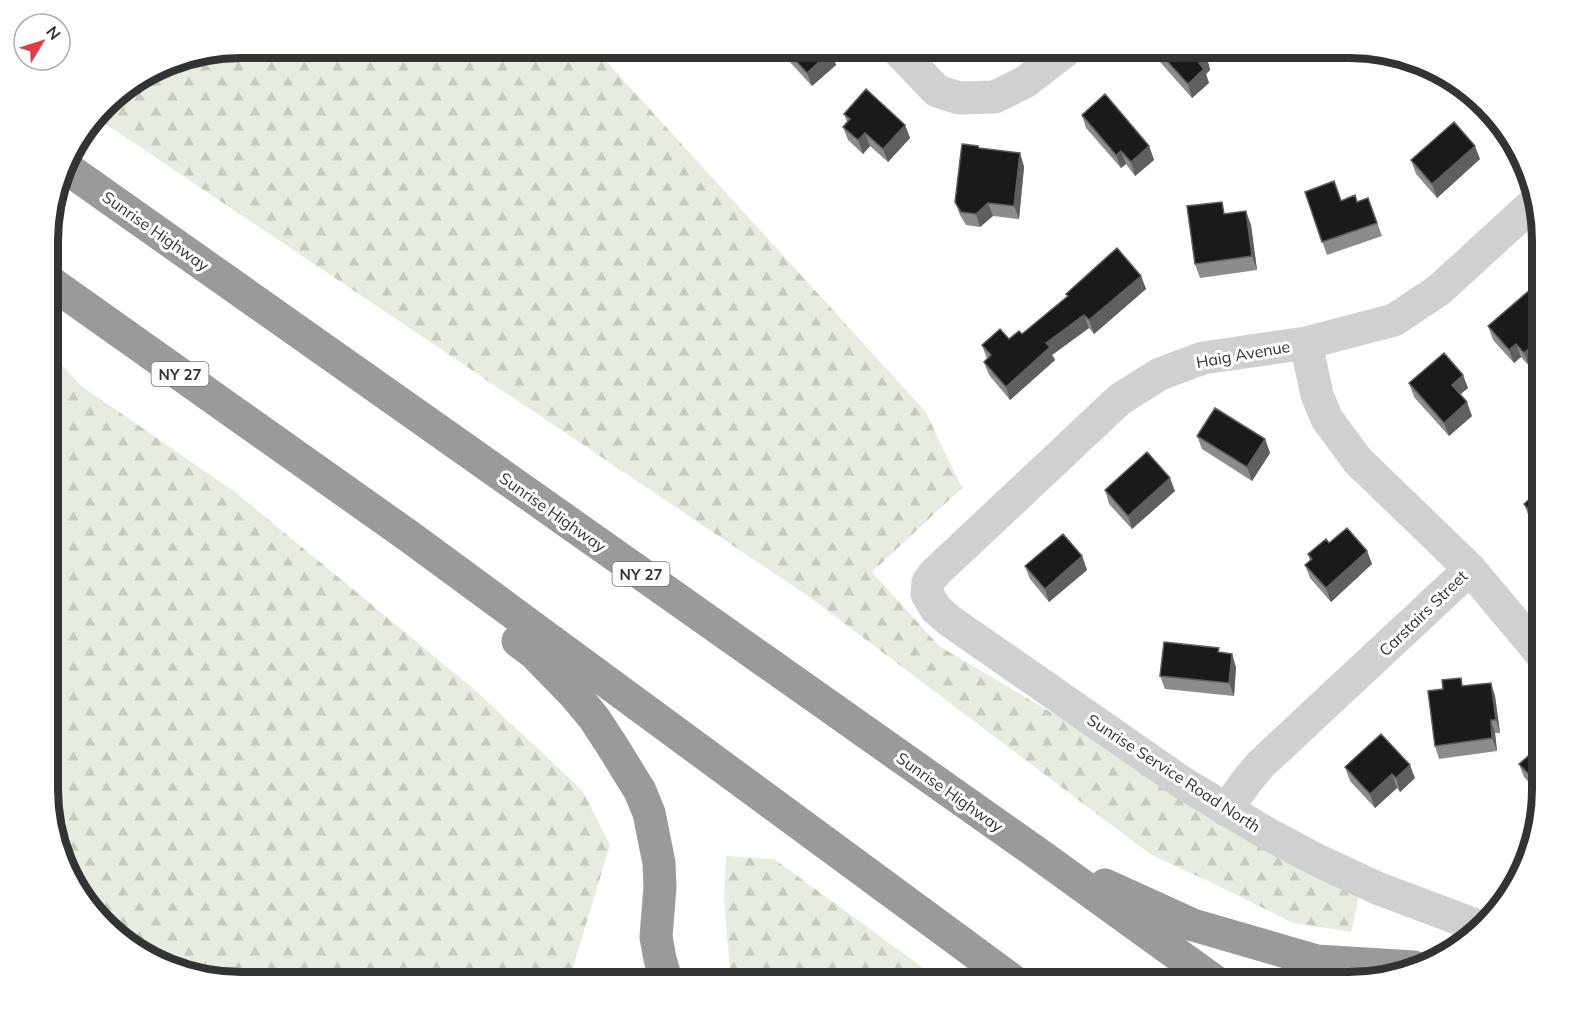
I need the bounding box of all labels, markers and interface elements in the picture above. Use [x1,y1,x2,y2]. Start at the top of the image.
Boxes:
north arrow [12,12,72,72]
text: N [42,22,65,44]
street label: Sunrise Highway [99,187,214,276]
street label: Haig Avenue [1194,336,1292,372]
road number: NY 27 [152,362,208,386]
street label: Sunrise Highway [496,468,611,557]
road number: NY 27 [612,562,670,586]
street label: Carstairs Street [1375,566,1472,660]
street label: Sunrise Service Road North [1084,709,1264,837]
street label: Sunrise Highway [893,748,1008,837]

